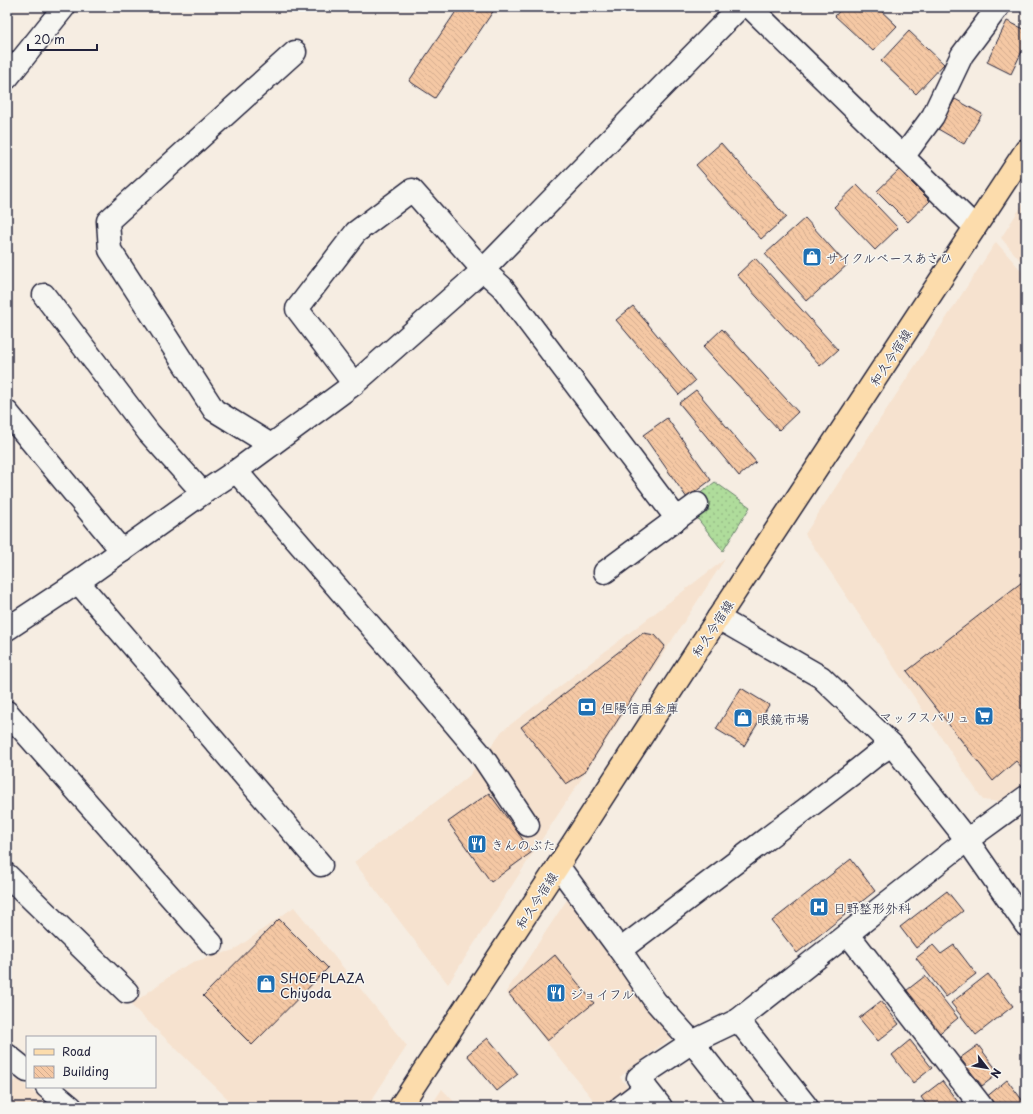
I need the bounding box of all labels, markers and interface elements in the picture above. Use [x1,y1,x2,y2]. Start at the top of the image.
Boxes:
scale bar [28,26,97,52]
text: 20 m [34,30,65,48]
shop icon: サイクルベースあさひ [801,246,823,268]
place label: サイクルベースあさひ [826,248,952,267]
street label: 和久今宿線 [864,324,916,389]
street label: 和久今宿線 [686,595,738,660]
bank icon: 但陽信用金庫 [576,696,598,718]
place label: 但陽信用金庫 [601,698,679,717]
supermarket icon: マックスバリュ [973,705,995,727]
shop icon: 眼鏡市場 [732,707,754,729]
place label: マックスバリュ [879,707,970,726]
place label: 眼鏡市場 [757,709,809,728]
restaurant icon: きんのぶた [466,833,488,855]
place label: きんのぶた [491,835,556,854]
street label: 和久今宿線 [510,867,562,932]
hospital icon: 日野整形外科 [808,896,830,918]
place label: 日野整形外科 [833,898,911,917]
place label: SHOE PLAZA Chiyoda [280,968,365,1002]
shop icon: SHOE PLAZA Chiyoda [255,973,277,995]
restaurant icon: ジョイフル [545,982,567,1004]
place label: ジョイフル [570,984,634,1003]
legend [26,1036,156,1088]
text: Road [62,1042,91,1060]
north arrow [967,1048,1007,1088]
text: Building [62,1062,109,1080]
text: N [986,1065,1006,1082]

